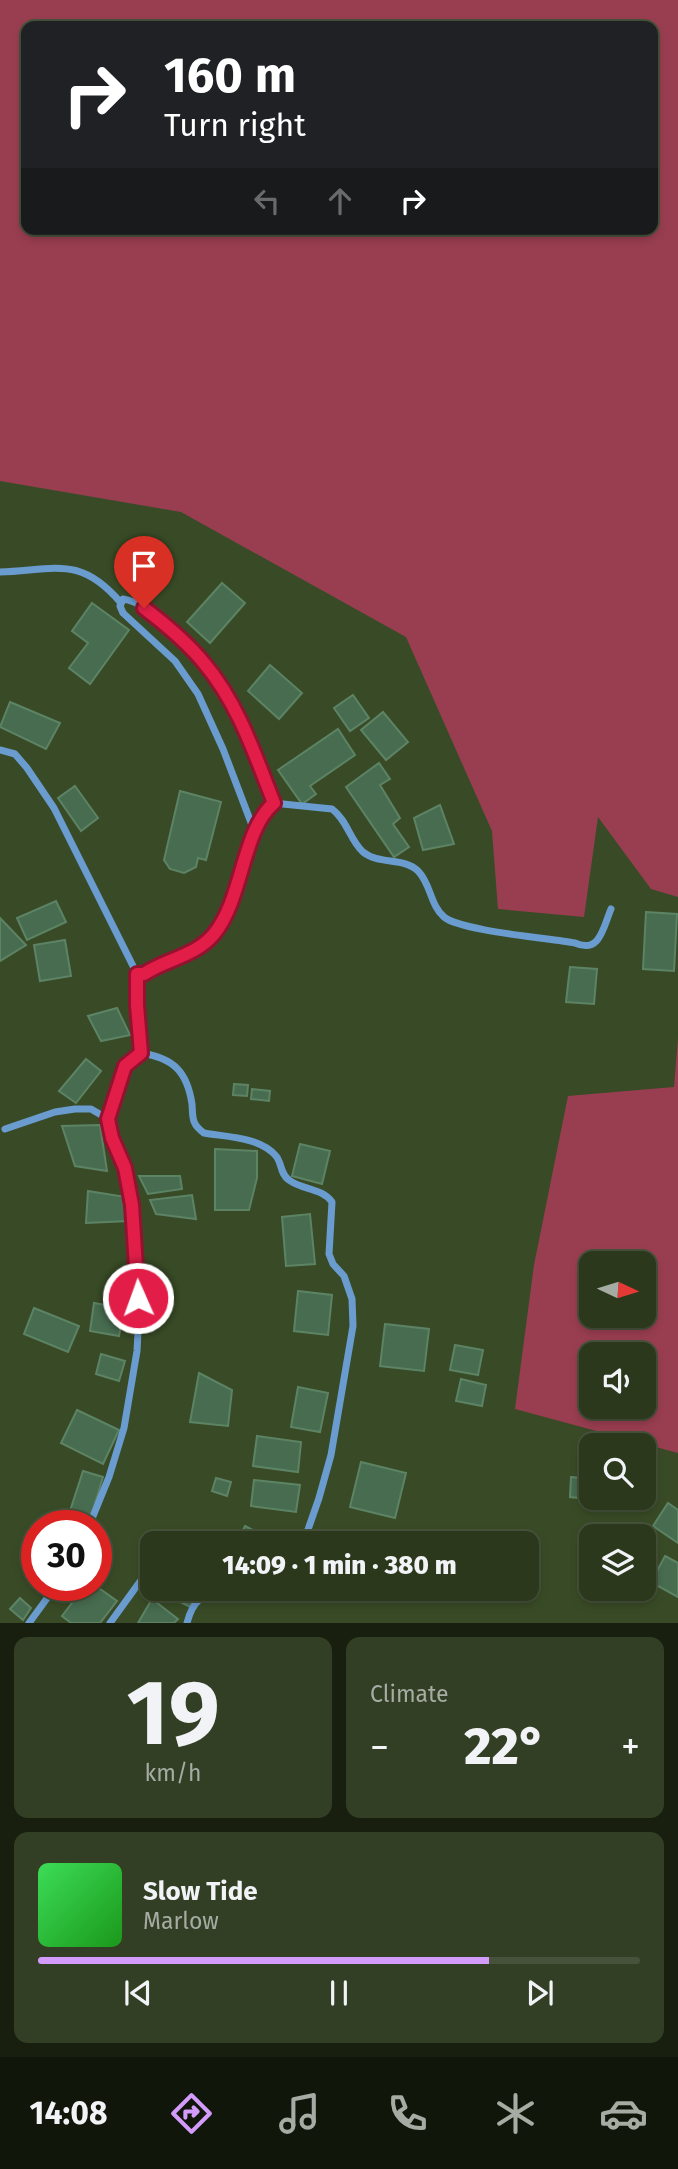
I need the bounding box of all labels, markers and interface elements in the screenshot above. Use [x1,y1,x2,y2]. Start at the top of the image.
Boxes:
text: 160 m [164,46,296,105]
icon: right [49,49,140,140]
text: Turn right [164,106,306,144]
icon: left [248,182,286,220]
icon: ahead [321,182,359,220]
icon: right [394,182,432,220]
pin [114,536,174,608]
icon: arrive [125,547,163,585]
north arrow [579,1251,656,1328]
map controls [579,1251,656,1601]
position arrow [101,1261,175,1335]
button: sound [579,1342,656,1419]
button: search [579,1433,656,1510]
speed limit sign: 30 [21,1510,112,1601]
button: layers [579,1524,656,1601]
text: 14:09 · 1 min · 380 m [222,1550,457,1581]
text: 19 [126,1659,220,1768]
text: Climate [370,1680,449,1708]
text: 22° [464,1715,546,1778]
text: − [370,1724,389,1770]
text: + [621,1724,640,1770]
text: km/h [145,1759,201,1787]
text: Slow Tide [143,1876,258,1907]
text: Marlow [143,1907,219,1935]
icon: previous [119,1974,157,2012]
icon: pause [320,1974,358,2012]
icon: next [521,1974,559,2012]
icon: directions [167,2089,216,2138]
icon: music [275,2089,324,2138]
icon: phone [383,2089,432,2138]
icon: climate [491,2089,540,2138]
icon: car [599,2089,648,2138]
text: 14:08 [30,2094,108,2132]

